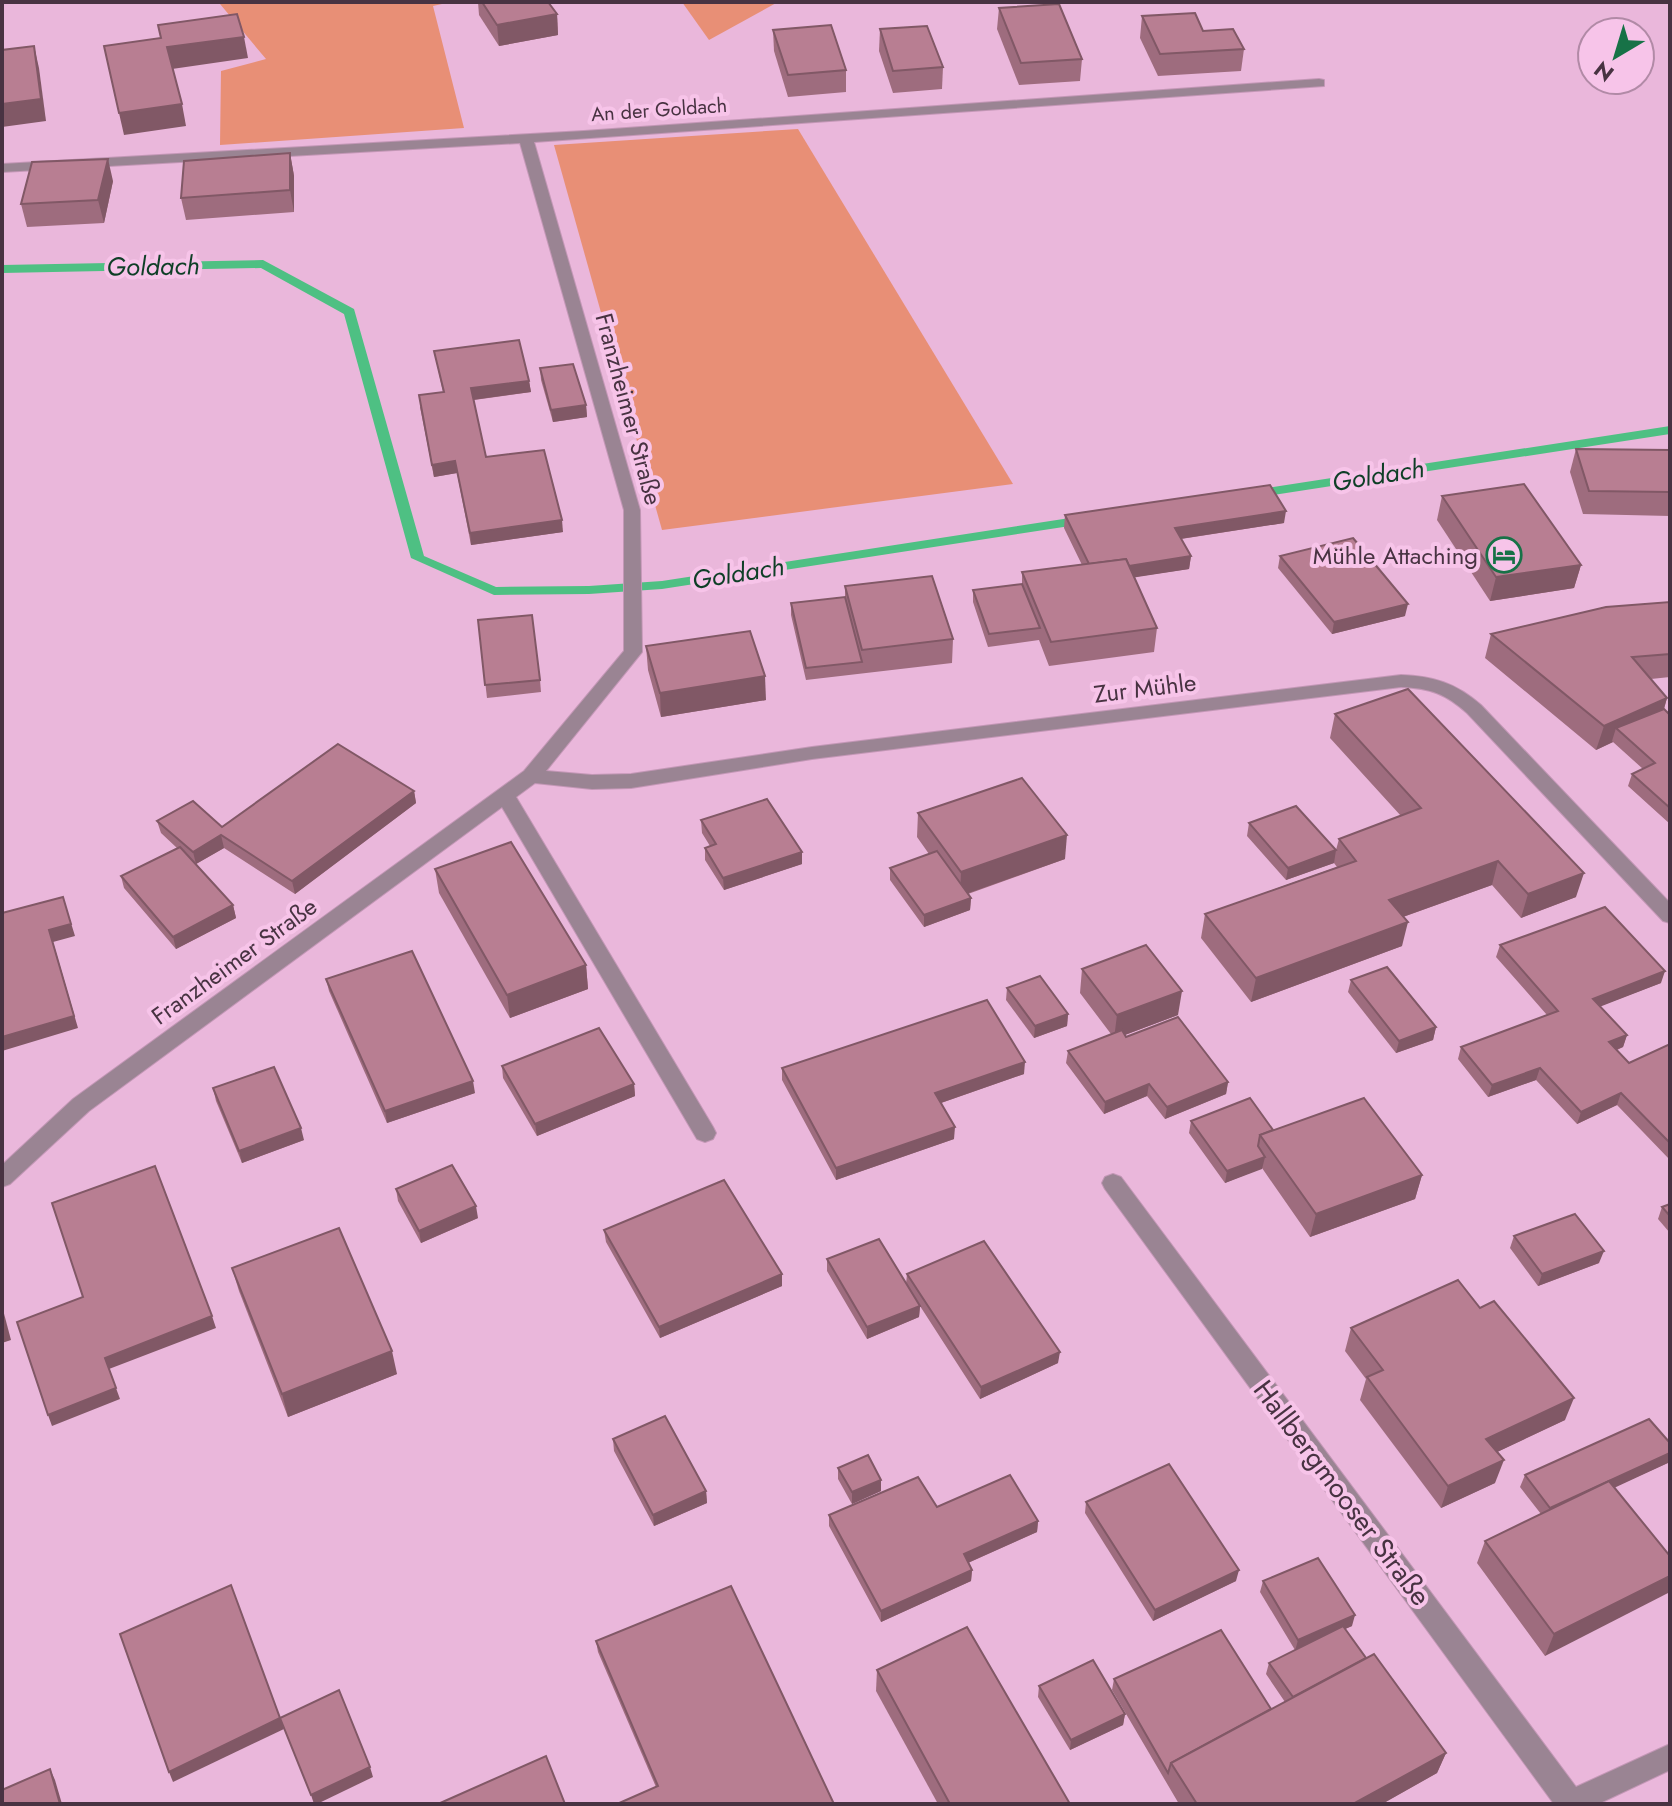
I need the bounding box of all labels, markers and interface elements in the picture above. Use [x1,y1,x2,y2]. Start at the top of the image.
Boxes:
north arrow [1576,16,1656,96]
text: N [1587,54,1620,90]
street label: An der Goldach [590,91,728,129]
water label: Goldach [106,246,200,286]
street label: Franzheimer Straße [587,309,671,509]
water label: Goldach [1329,449,1427,501]
hotel icon: Mühle Attaching [1485,536,1523,574]
place label: Mühle Attaching [1313,538,1478,573]
water label: Goldach [689,547,787,599]
street label: Zur Mühle [1092,664,1198,712]
street label: Franzheimer Straße [144,889,324,1033]
street label: Hallbergmooser Straße [1243,1371,1441,1615]

